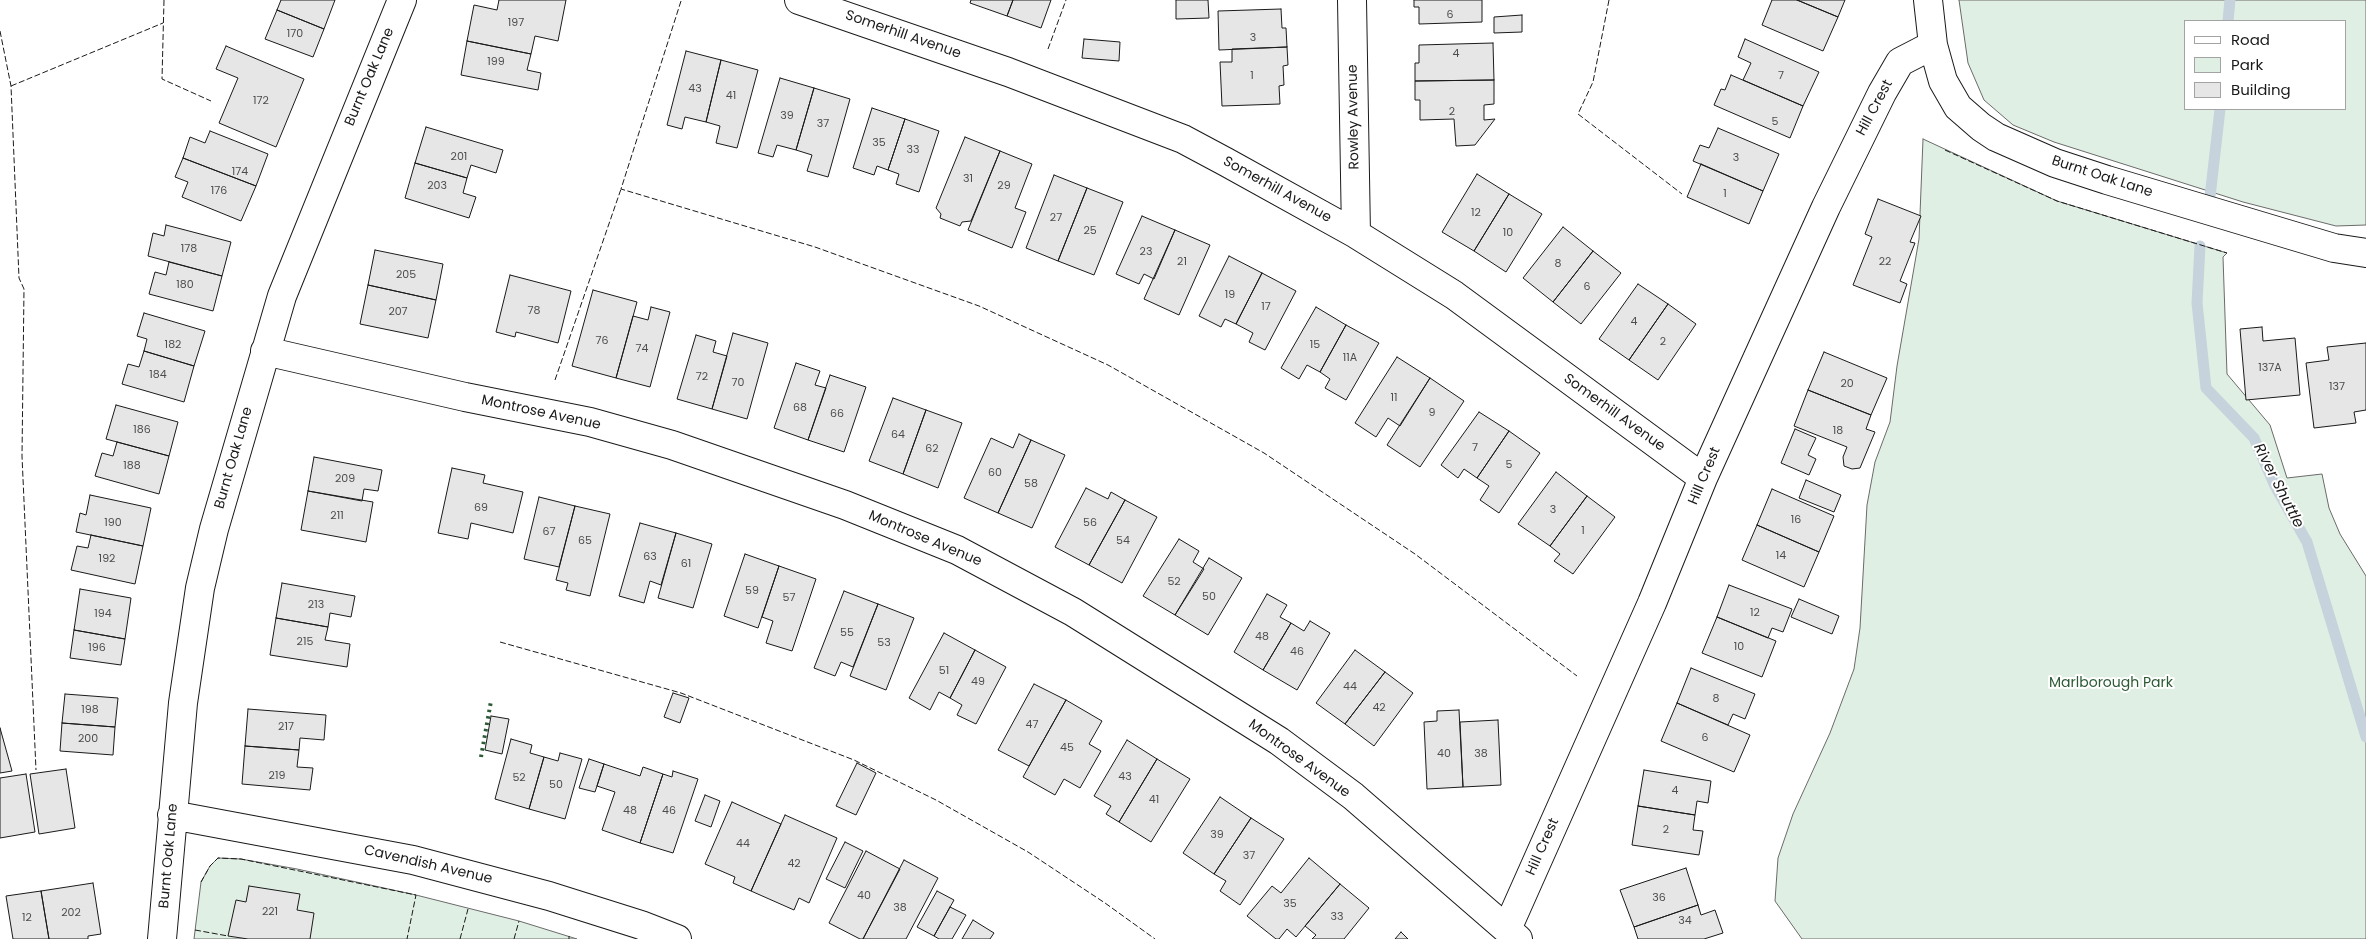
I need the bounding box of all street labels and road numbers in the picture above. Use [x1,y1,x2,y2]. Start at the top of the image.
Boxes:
street label: Somerhill Avenue [843,7,963,63]
street label: Burnt Oak Lane [342,25,398,129]
street label: Rowley Avenue [1345,64,1363,170]
street label: Hill Crest [1853,77,1897,139]
street label: Somerhill Avenue [1220,153,1334,227]
street label: Burnt Oak Lane [2049,153,2155,201]
street label: Somerhill Avenue [1560,371,1668,455]
street label: Montrose Avenue [480,392,602,434]
street label: Burnt Oak Lane [211,405,257,511]
street label: Hill Crest [1685,445,1725,507]
street label: Montrose Avenue [866,508,984,570]
street label: Montrose Avenue [1245,716,1353,802]
street label: Burnt Oak Lane [156,803,182,909]
street label: Hill Crest [1523,816,1563,878]
street label: Cavendish Avenue [362,842,494,888]

